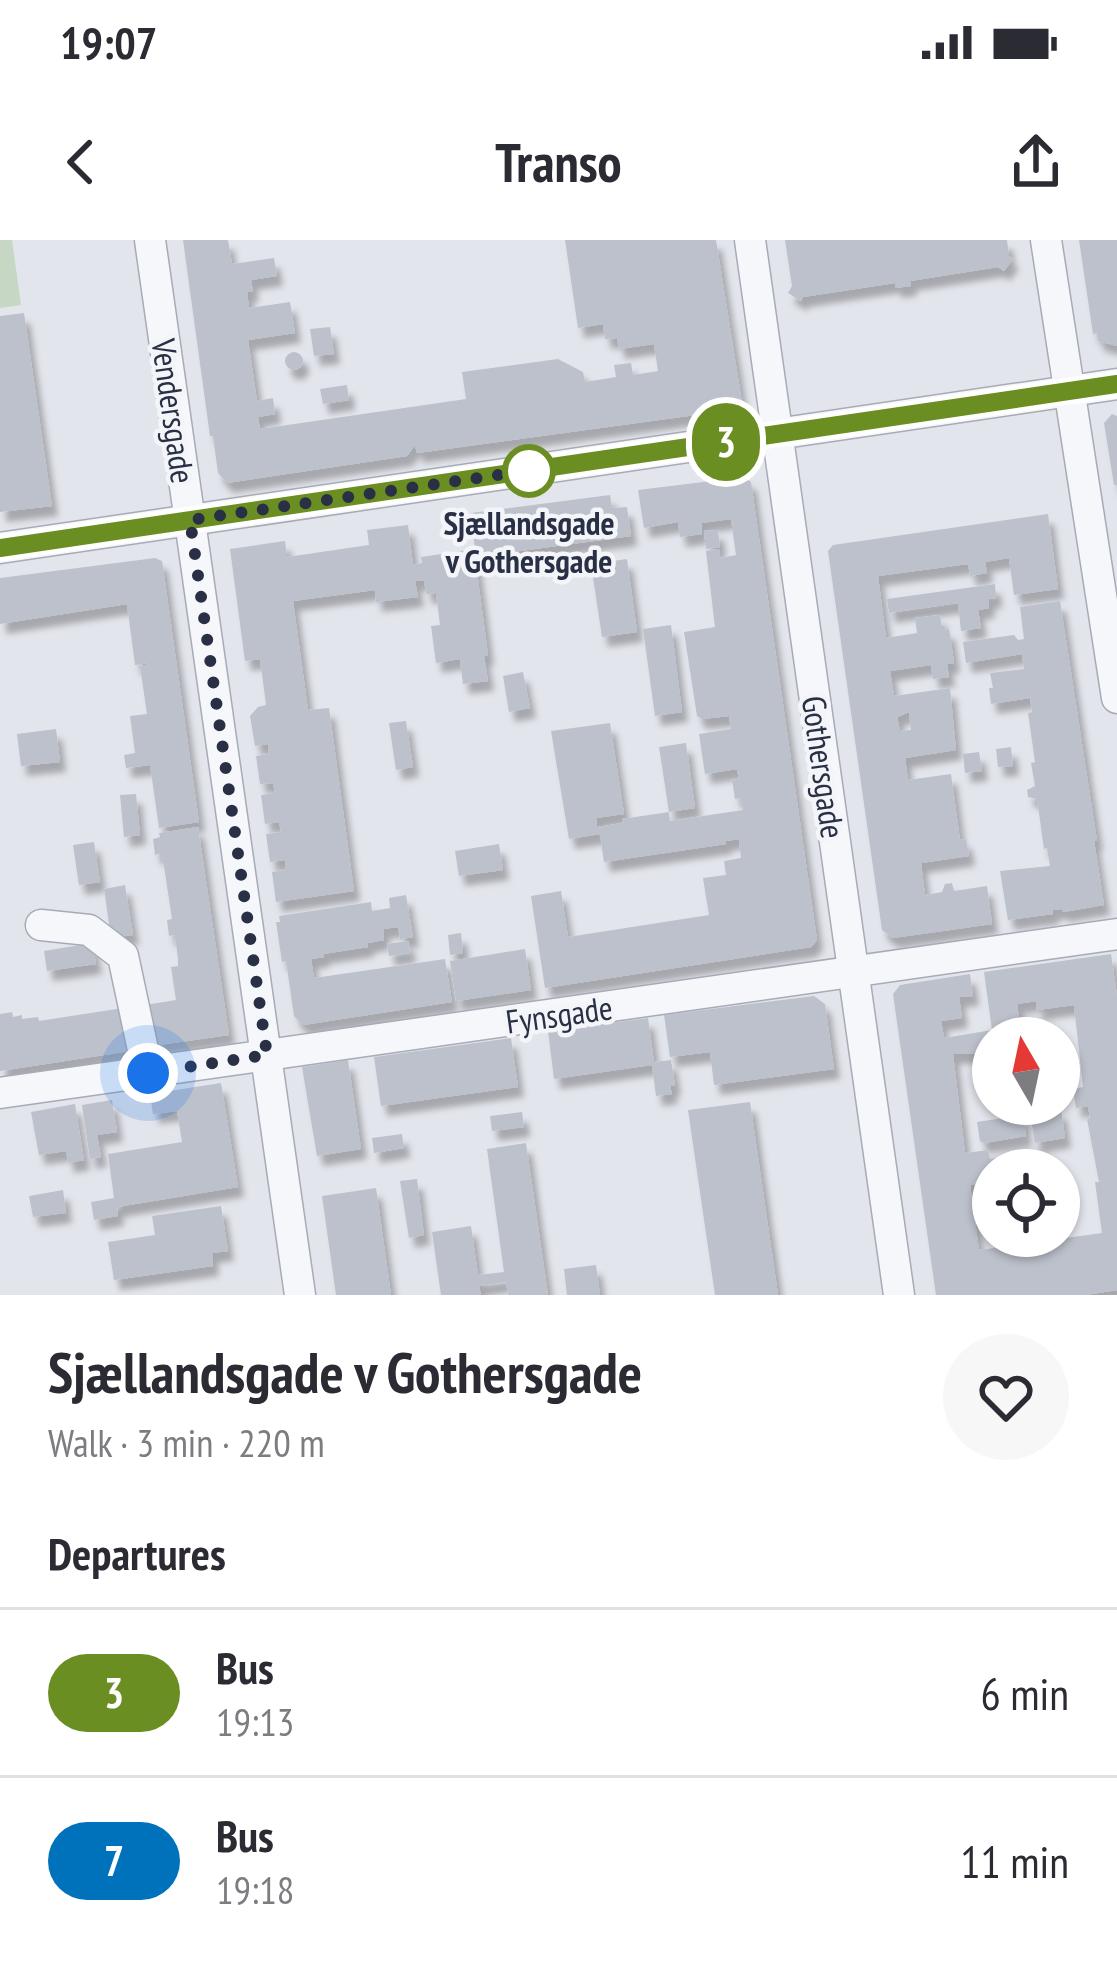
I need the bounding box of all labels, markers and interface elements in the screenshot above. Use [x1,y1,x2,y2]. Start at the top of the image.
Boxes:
text: 19:07 [60,13,157,71]
text: Transo [495,127,622,197]
icon: back [48,129,114,195]
icon: share [1003,129,1069,195]
street label: Vendersgade [142,335,205,486]
line badge: 3 [687,403,765,481]
text: 3 [716,414,736,469]
marker: Sjællandsgade v Gothersgade [504,446,554,496]
place label: Sjællandsgade v Gothersgade [443,501,615,582]
street label: Gothersgade [793,693,855,841]
street label: Fynsgade [503,985,615,1043]
north arrow [972,1017,1080,1125]
map controls [972,1017,1080,1257]
your location [118,1043,178,1103]
button: locate [972,1149,1080,1257]
button: heart [943,1334,1069,1460]
text: Sjællandsgade v Gothersgade [48,1335,642,1409]
text: Walk · 3 min · 220 m [48,1417,325,1468]
text: Departures [48,1524,226,1582]
text: Bus [216,1638,274,1696]
text: 6 min [980,1664,1069,1722]
text: 3 [104,1665,124,1720]
text: 19:13 [216,1696,294,1747]
text: Bus [216,1806,274,1864]
text: 11 min [960,1832,1069,1890]
text: 7 [104,1833,124,1888]
text: 19:18 [216,1864,294,1915]

